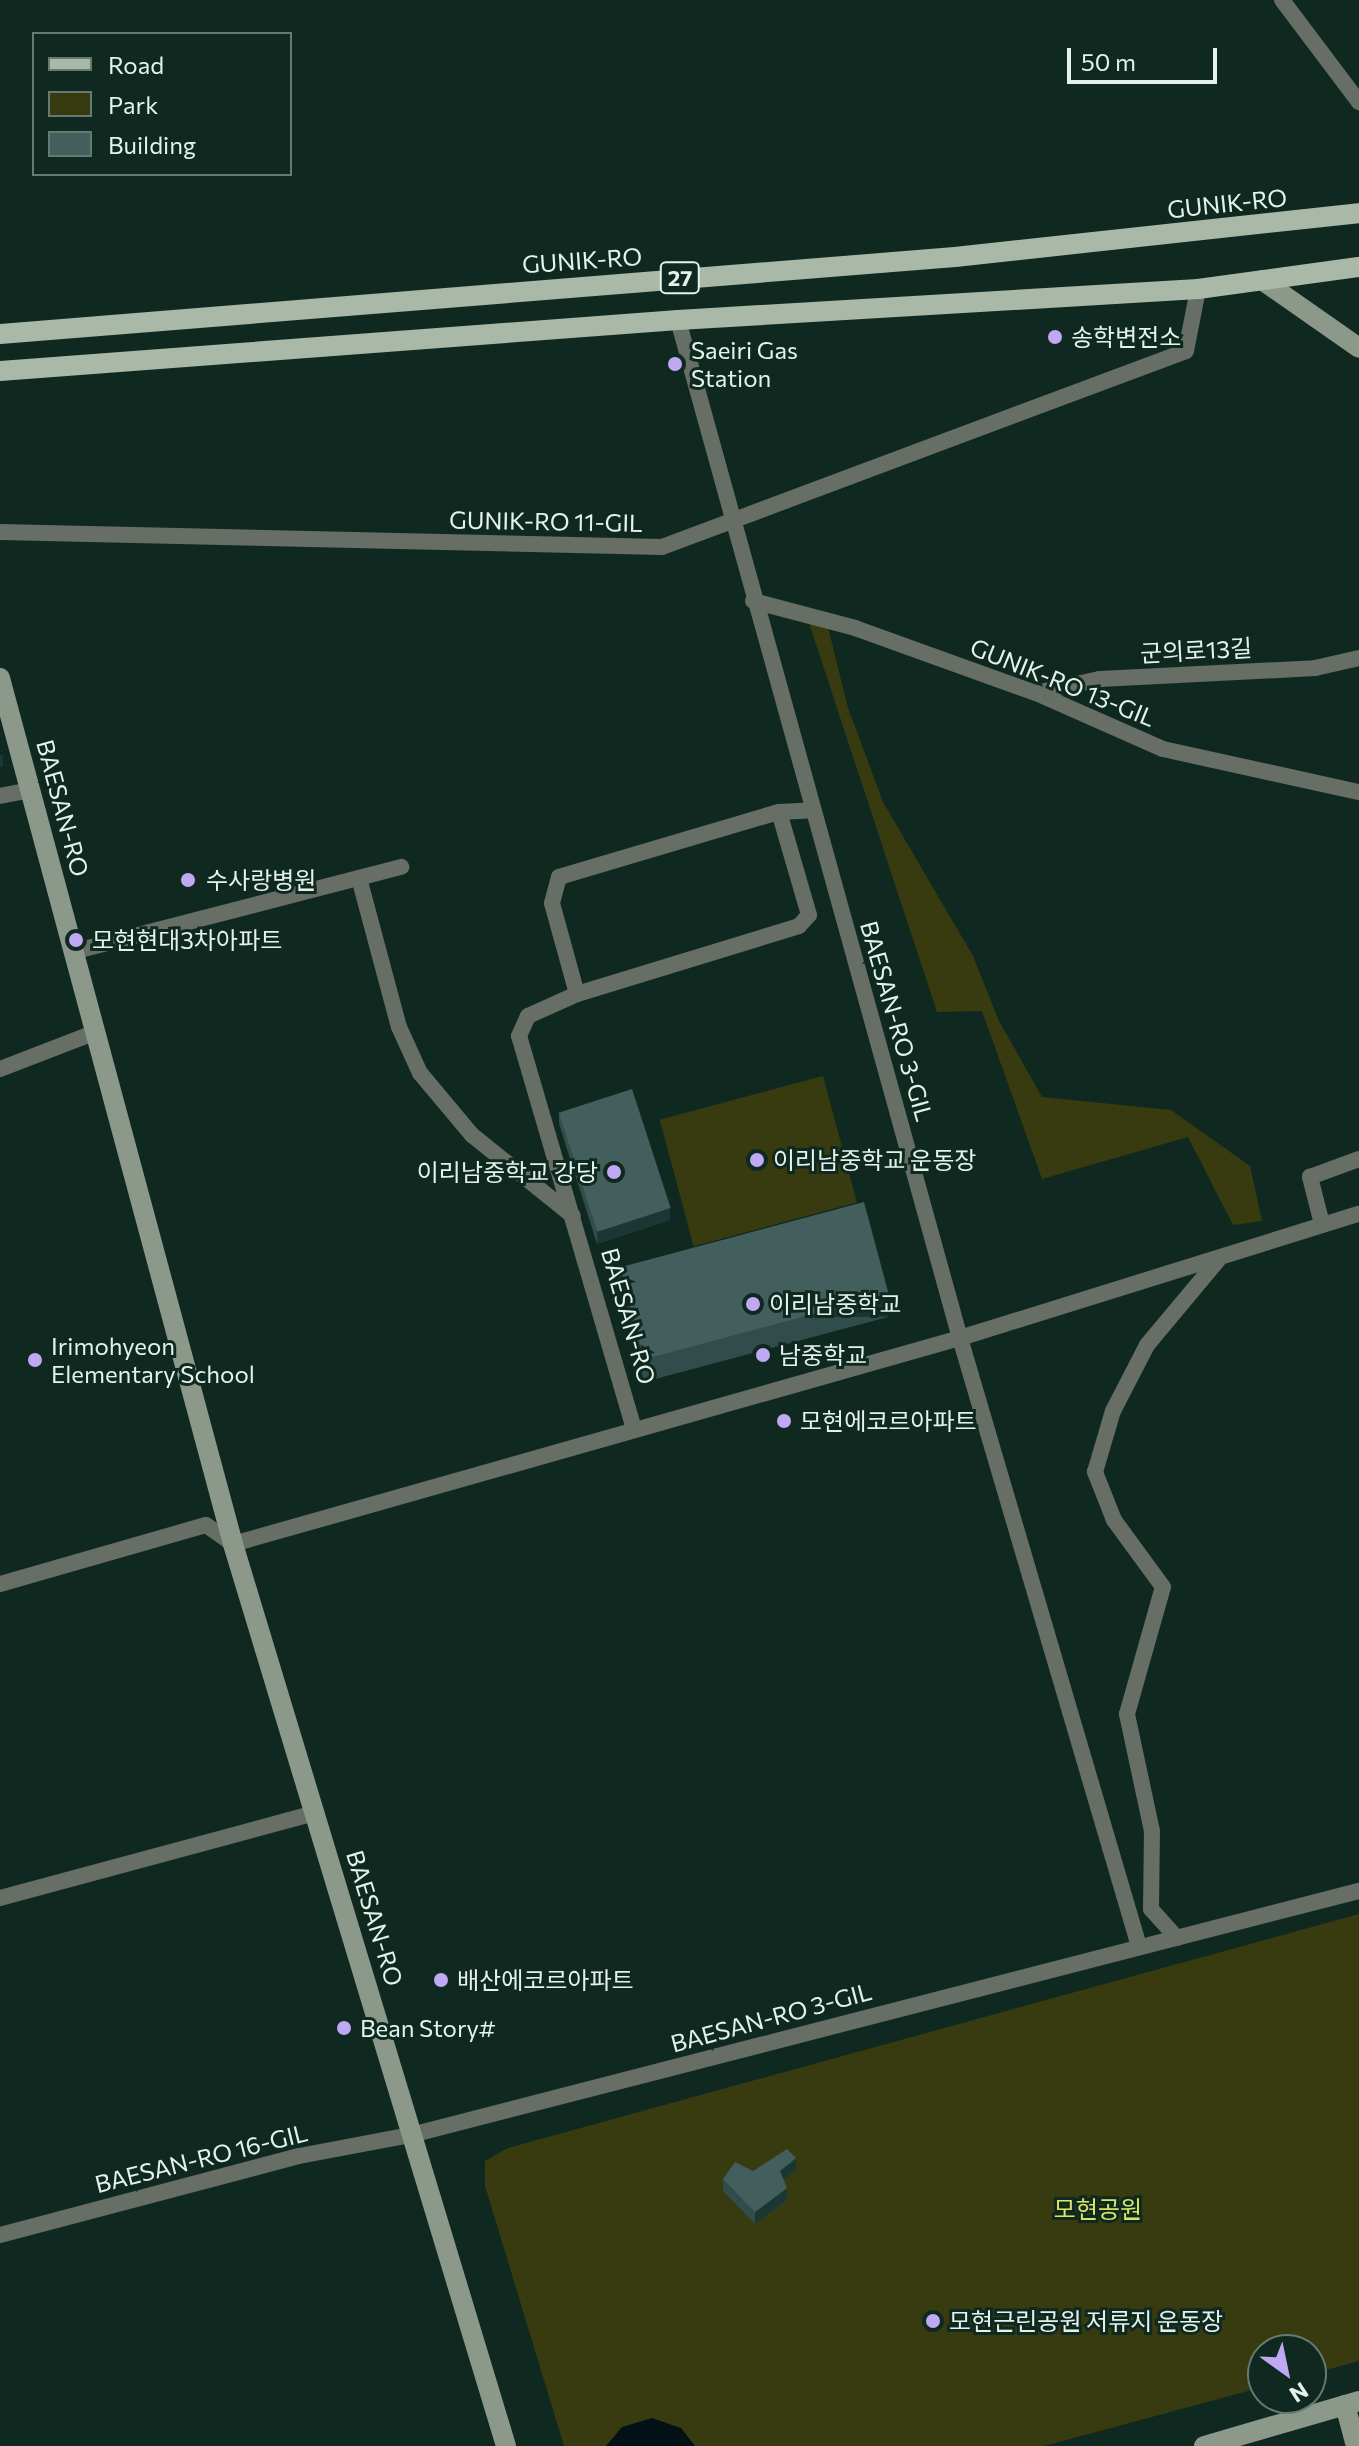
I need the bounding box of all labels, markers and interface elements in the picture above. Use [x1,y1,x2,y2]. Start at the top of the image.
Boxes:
legend [32,32,292,176]
scale bar [1071,32,1221,82]
text: 50 m [1081,47,1136,76]
text: Road [108,50,164,79]
text: Park [108,90,158,119]
text: Building [108,130,196,159]
street label: GUNIK-RO [1166,182,1288,224]
street label: GUNIK-RO [521,241,643,279]
road number: 27 [658,260,702,296]
place label: 송학변전소 [1071,323,1181,351]
marker: 송학변전소 [1046,328,1064,346]
place label: Saeiri Gas Station [691,336,798,392]
marker: Saeiri Gas Station [666,355,684,373]
street label: GUNIK-RO 11-GIL [449,505,643,537]
street label: GUNIK-RO 13-GIL [966,632,1160,732]
street label: 군의로13길 [1139,633,1253,667]
street label: BAESAN-RO [31,736,95,880]
place label: 수사랑병원 [206,866,316,894]
marker: 수사랑병원 [177,869,199,891]
street label: BAESAN-RO 3-GIL [855,918,939,1124]
place label: 모현현대3차아파트 [92,926,282,954]
marker: 모현현대3차아파트 [67,931,85,949]
place label: 이리남중학교 운동장 [773,1146,976,1174]
marker: 이리남중학교 운동장 [748,1151,766,1169]
place label: 이리남중학교 강당 [417,1158,598,1186]
marker: 이리남중학교 강당 [605,1163,623,1181]
street label: BAESAN-RO [596,1245,662,1387]
place label: 이리남중학교 [769,1290,901,1318]
marker: 이리남중학교 [744,1295,762,1313]
place label: Irimohyeon Elementary School [51,1332,255,1388]
place label: 남중학교 [779,1341,867,1369]
marker: 남중학교 [754,1346,772,1364]
marker: Irimohyeon Elementary School [26,1351,44,1369]
place label: 모현에코르아파트 [800,1407,977,1435]
marker: 모현에코르아파트 [775,1412,793,1430]
street label: BAESAN-RO [341,1847,409,1989]
place label: 배산에코르아파트 [457,1966,634,1994]
marker: 배산에코르아파트 [432,1971,450,1989]
street label: BAESAN-RO 3-GIL [667,1976,875,2058]
place label: Bean Story# [360,2014,495,2042]
marker: Bean Story# [335,2019,353,2037]
street label: BAESAN-RO 16-GIL [92,2118,310,2198]
park label: 모현공원 [1054,2195,1142,2223]
place label: 모현근린공원 저류지 운동장 [949,2307,1223,2335]
marker: 모현근린공원 저류지 운동장 [924,2312,942,2330]
north arrow [1247,2334,1327,2414]
text: N [1285,2377,1314,2409]

